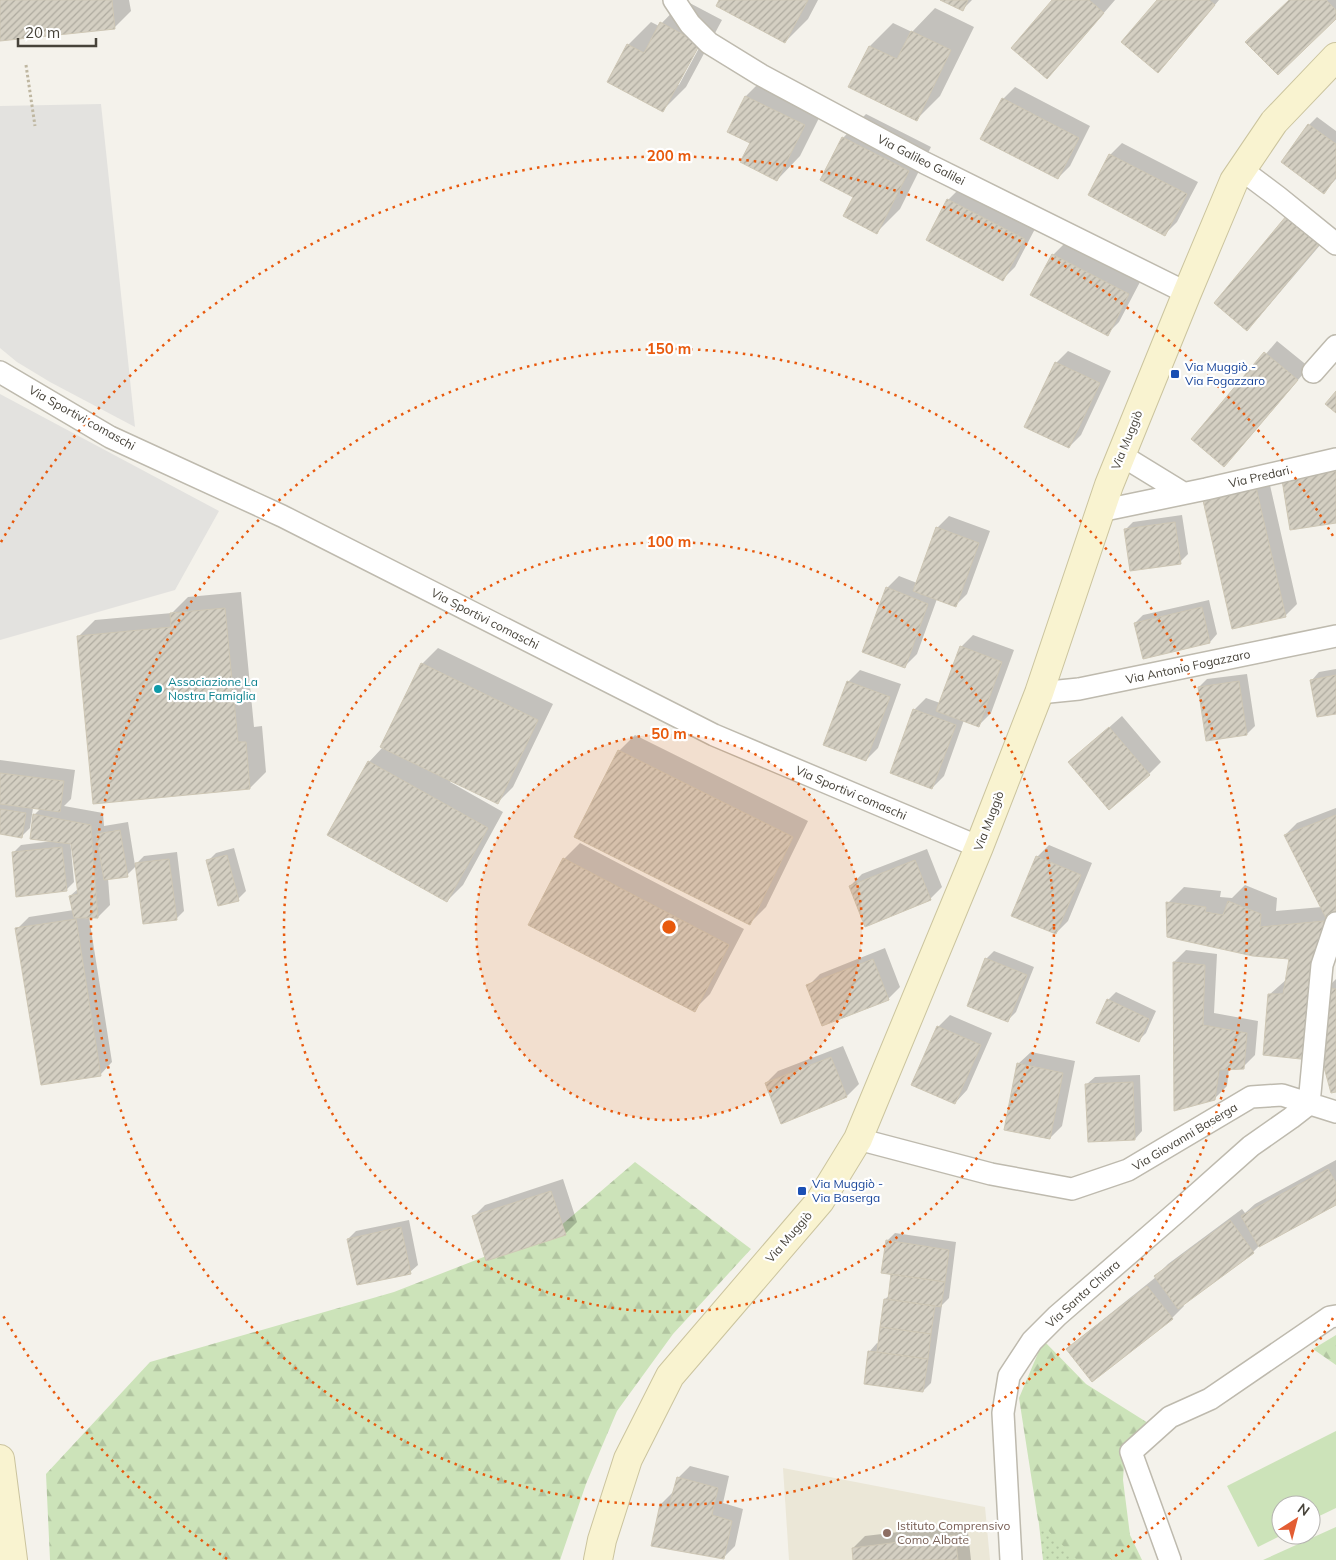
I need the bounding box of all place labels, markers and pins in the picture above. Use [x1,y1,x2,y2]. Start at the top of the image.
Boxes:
place label: Via Muggiò - Via Fogazzaro [1185,359,1265,388]
marker: Via Muggiò - Via Fogazzaro [1169,368,1181,380]
place label: Associazione La Nostra Famiglia [168,674,258,703]
marker: Associazione La Nostra Famiglia [152,683,164,695]
centre of rings [660,918,678,936]
place label: Via Muggiò - Via Baserga [812,1176,883,1205]
marker: Via Muggiò - Via Baserga [796,1185,808,1197]
place label: Istituto Comprensivo Como Albate [897,1518,1011,1547]
marker: Istituto Comprensivo Como Albate [881,1527,893,1539]

